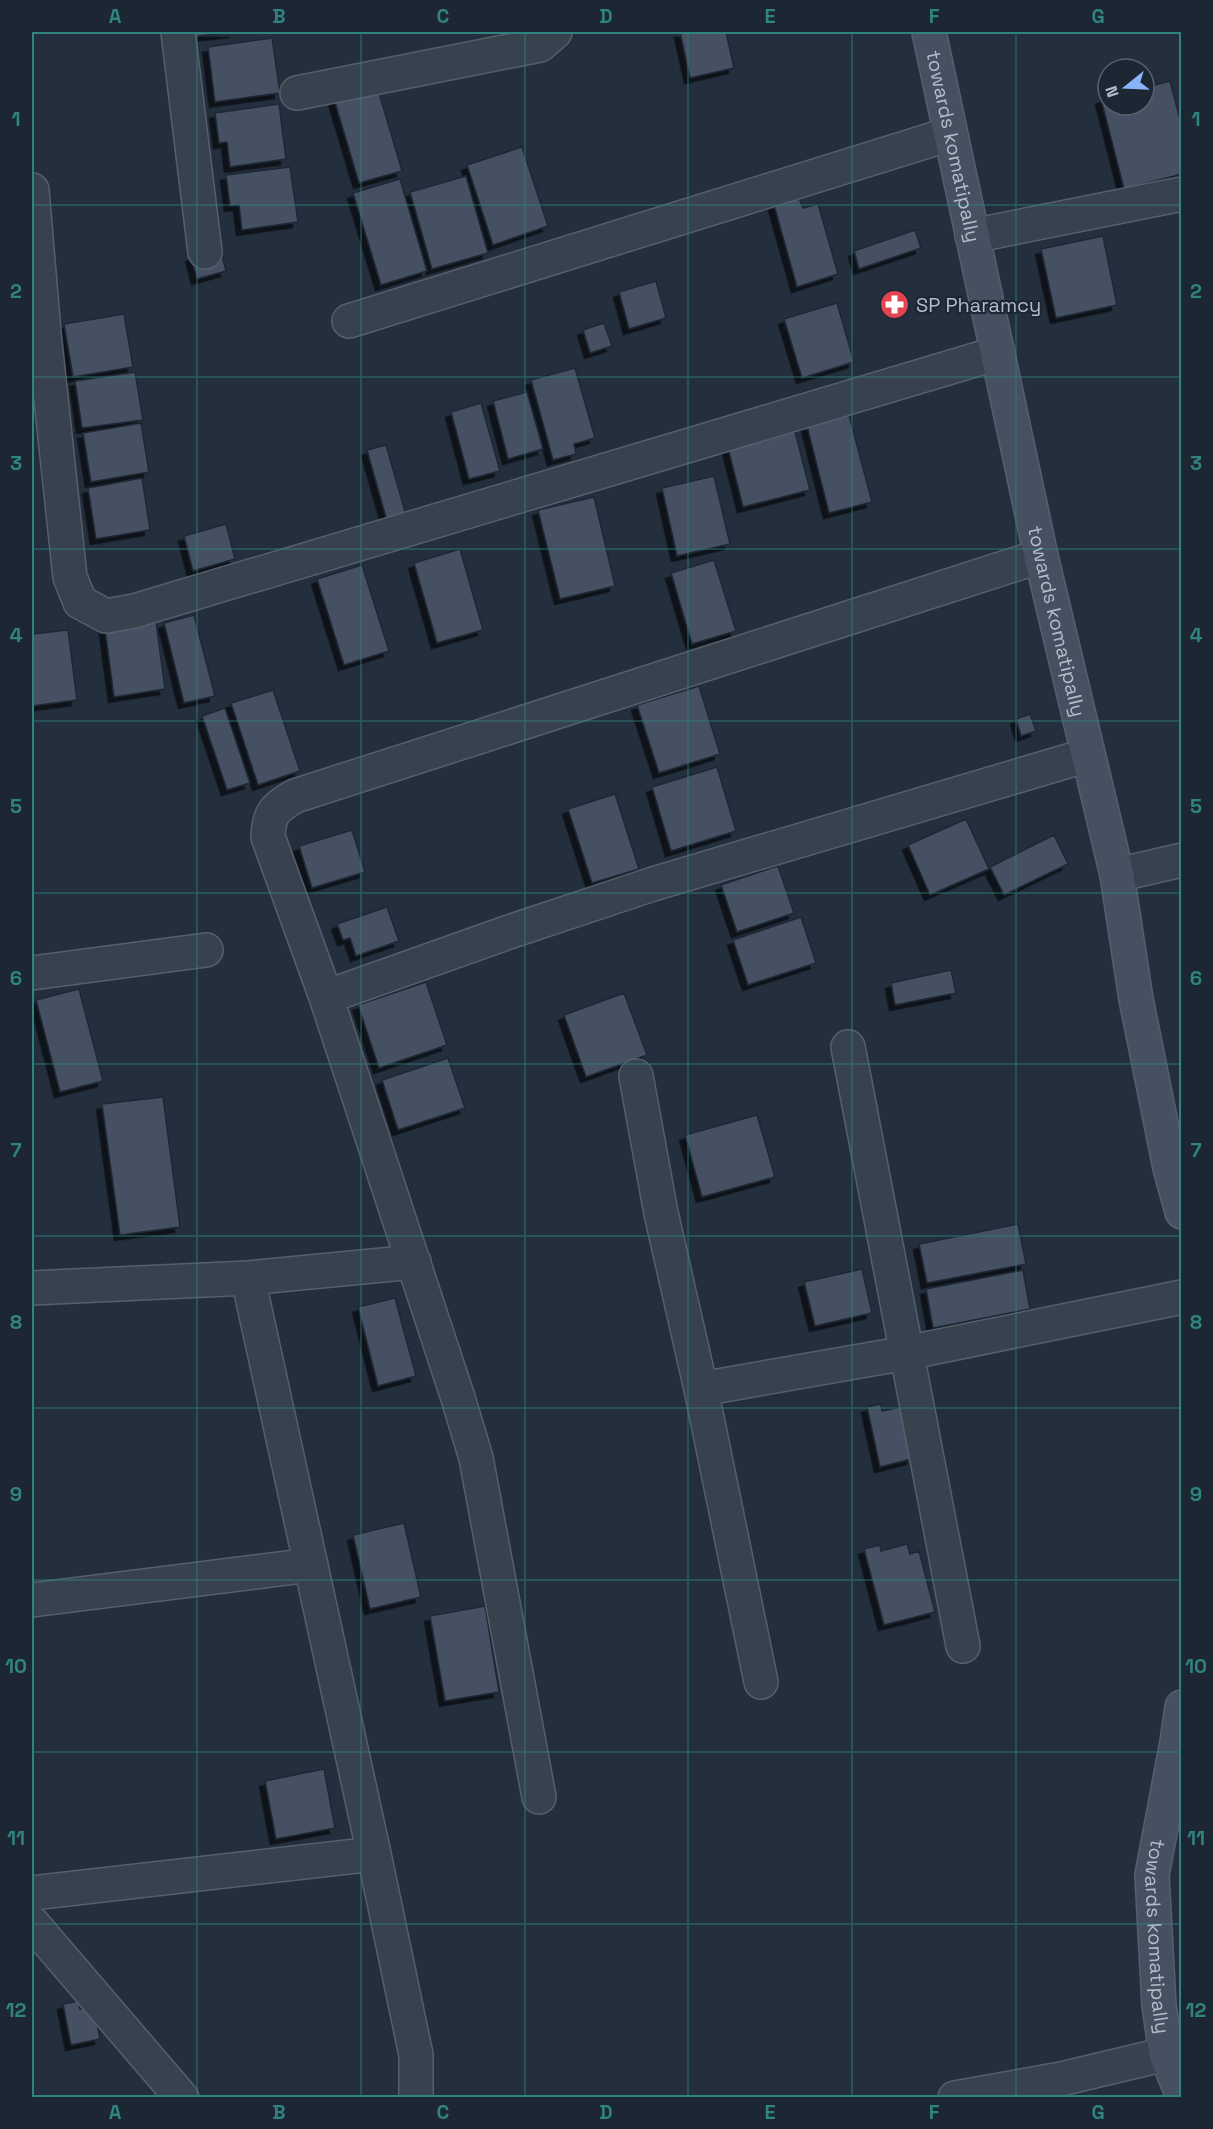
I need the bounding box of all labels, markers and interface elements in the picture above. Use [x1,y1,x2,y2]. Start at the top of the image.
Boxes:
text: A [109,3,122,29]
text: B [272,3,286,29]
text: C [437,3,450,29]
text: D [599,3,613,29]
text: E [764,3,776,29]
text: F [929,3,940,29]
text: G [1091,3,1105,29]
street label: towards komatipally [920,48,987,245]
north arrow [1096,57,1156,117]
text: N [1101,83,1124,100]
text: 1 [11,106,21,132]
text: 1 [1191,106,1201,132]
text: 2 [10,278,22,304]
text: 2 [1190,278,1202,304]
pharmacy icon: SP Pharamcy [879,289,911,321]
place label: SP Pharamcy [916,292,1041,318]
text: 3 [10,450,22,476]
text: 3 [1190,450,1202,476]
street label: towards komatipally [1022,523,1092,719]
text: 4 [10,622,23,648]
text: 4 [1190,622,1203,648]
text: 5 [10,793,22,819]
text: 5 [1190,793,1202,819]
text: 6 [10,965,22,991]
text: 6 [1190,965,1202,991]
text: 7 [10,1137,22,1163]
text: 7 [1190,1137,1202,1163]
text: 8 [10,1309,22,1335]
text: 8 [1190,1309,1202,1335]
text: 9 [10,1481,22,1507]
text: 9 [1190,1481,1202,1507]
text: 10 [5,1653,27,1679]
text: 10 [1185,1653,1207,1679]
text: 11 [7,1825,25,1851]
text: 11 [1187,1825,1205,1851]
street label: towards komatipally [1139,1837,1176,2035]
text: 12 [6,1997,27,2023]
text: 12 [1186,1997,1207,2023]
text: A [109,2099,122,2125]
text: B [272,2099,286,2125]
text: C [437,2099,450,2125]
text: D [599,2099,613,2125]
text: E [764,2099,776,2125]
text: F [929,2099,940,2125]
text: G [1091,2099,1105,2125]

